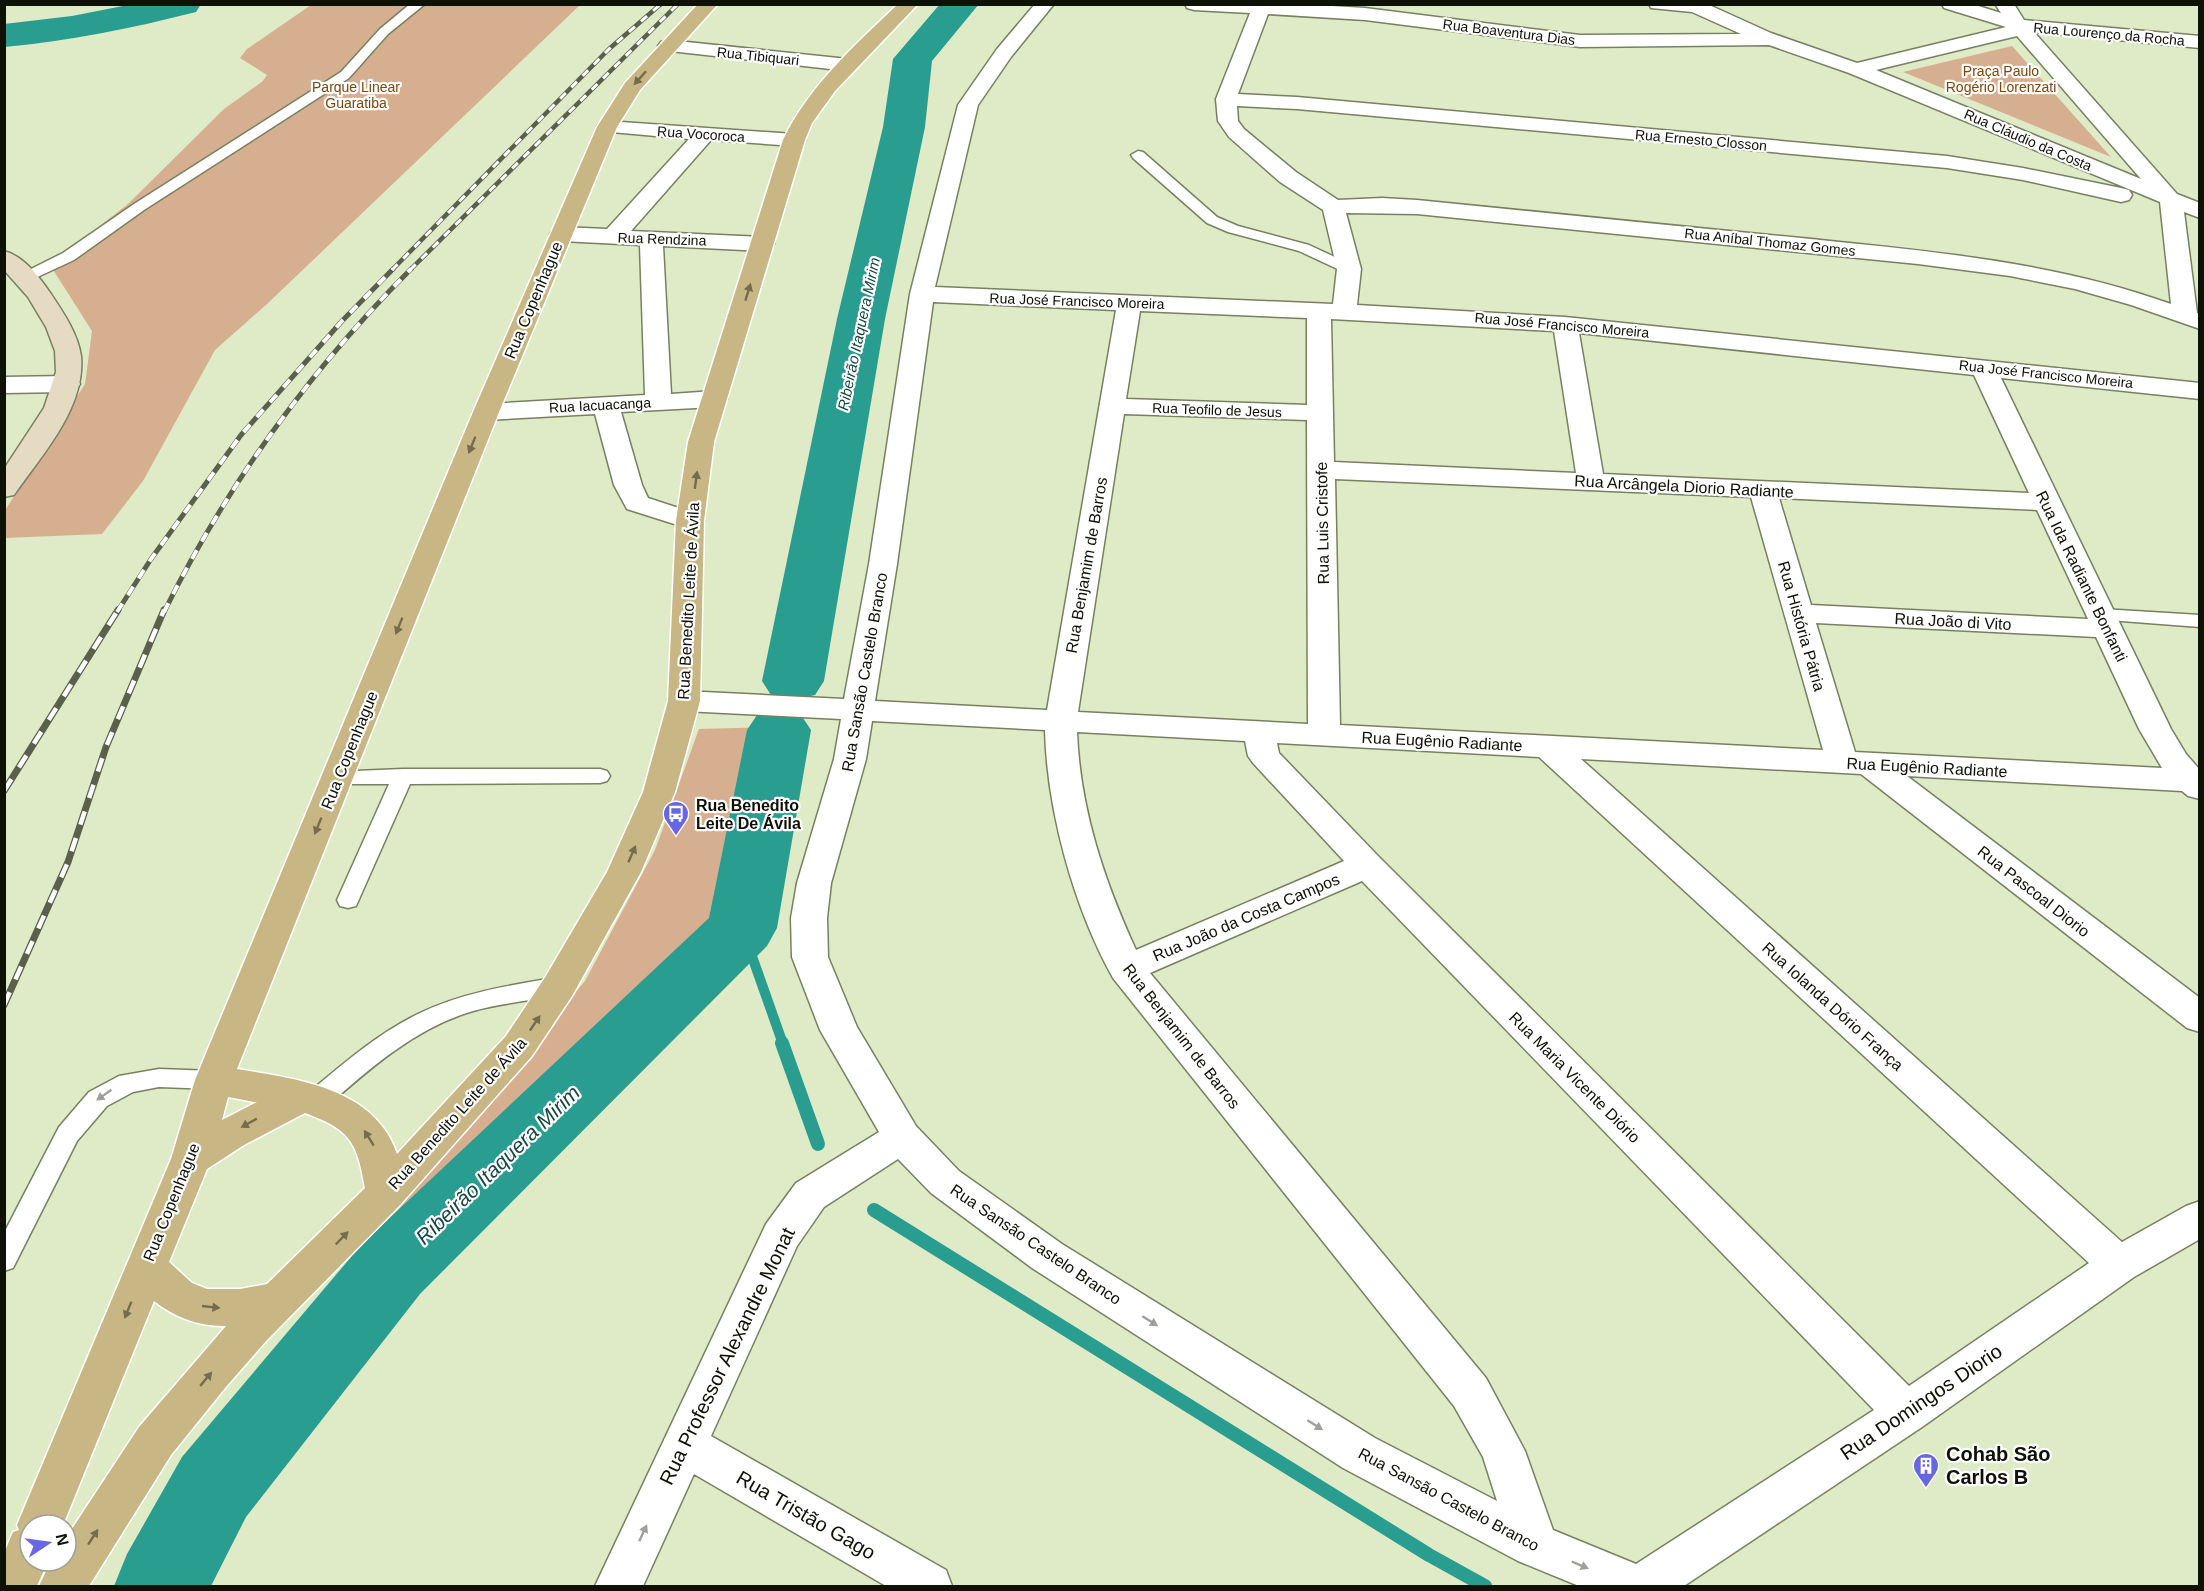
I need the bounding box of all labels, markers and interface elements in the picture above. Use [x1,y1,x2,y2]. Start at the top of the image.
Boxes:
street label: Rua Boaventura Dias [1442,16,1576,48]
street label: Rua Lourenço da Rocha [2033,19,2186,49]
street label: Rua Tibiquari [716,44,800,68]
park label: Praça Paulo Rogério Lorenzati [1946,63,2056,95]
one-way arrow [633,70,647,85]
park label: Parque Linear Guaratiba [312,79,400,111]
street label: Rua Cláudio da Costa [1962,106,2094,174]
street label: Rua Vocoroca [657,123,746,145]
street label: Rua Ernesto Closson [1634,126,1768,154]
street label: Rua Aníbal Thomaz Gomes [1684,225,1856,259]
street label: Rua Rendzina [617,229,707,249]
street label: Rua Copenhague [501,239,566,361]
water label: Ribeirão Itaquera Mirim [834,256,883,412]
one-way arrow [743,283,753,301]
street label: Rua José Francisco Moreira [989,290,1165,312]
street label: Rua José Francisco Moreira [1474,309,1650,341]
street label: Rua José Francisco Moreira [1958,357,2134,391]
street label: Rua Iacuacanga [549,394,652,416]
street label: Rua Teofilo de Jesus [1152,400,1282,420]
one-way arrow [467,436,476,454]
street label: Rua Luis Cristofe [1313,461,1332,584]
one-way arrow [691,470,700,489]
street label: Rua Arcângela Diorio Radiante [1574,472,1794,501]
street label: Rua Benjamim de Barros [1063,476,1110,655]
street label: Rua Ida Radiante Bonfanti [2033,488,2130,664]
street label: Rua Benedito Leite de Ávila [674,502,702,700]
street label: Rua História Pátria [1775,559,1828,693]
street label: Rua Sansão Castelo Branco [839,571,890,773]
street label: Rua João di Vito [1894,610,2012,633]
one-way arrow [394,617,404,635]
street label: Rua Copenhague [318,689,381,812]
street label: Rua Eugênio Radiante [1361,729,1523,754]
street label: Rua Eugênio Radiante [1846,755,2008,780]
place label: Rua Benedito Leite De Ávila [696,797,801,832]
bus stop icon: Rua Benedito Leite De Ávila [661,799,691,837]
one-way arrow [313,817,322,835]
street label: Rua Pascoal Diorio [1974,843,2093,940]
one-way arrow [627,845,636,862]
street label: Rua João da Costa Campos [1150,870,1342,965]
street label: Rua Iolanda Dório França [1759,939,1907,1074]
street label: Rua Benjamim de Barros [1120,961,1243,1112]
street label: Rua Maria Vicente Diório [1506,1009,1644,1146]
one-way arrow [529,1015,540,1031]
street label: Rua Benedito Leite de Ávila [384,1034,530,1192]
water label: Ribeirão Itaquera Mirim [411,1081,584,1249]
one-way arrow [97,1089,113,1101]
one-way arrow [240,1118,257,1128]
one-way arrow [363,1130,374,1147]
street label: Rua Copenhague [140,1141,203,1264]
street label: Rua Sansão Castelo Branco [947,1181,1124,1308]
street label: Rua Professor Alexandre Monat [655,1223,799,1488]
one-way arrow [334,1232,348,1246]
one-way arrow [123,1302,133,1320]
one-way arrow [201,1302,220,1312]
one-way arrow [1142,1315,1158,1326]
street label: Rua Domingos Diorio [1836,1340,2006,1464]
one-way arrow [200,1371,213,1387]
one-way arrow [1307,1420,1323,1431]
place label: Cohab São Carlos B [1946,1443,2050,1488]
street label: Rua Sansão Castelo Branco [1356,1445,1542,1554]
building icon: Cohab São Carlos B [1911,1451,1941,1489]
street label: Rua Tristão Gago [733,1466,879,1564]
north arrow [18,1513,78,1573]
one-way arrow [638,1524,648,1542]
one-way arrow [88,1529,99,1545]
text: N [53,1532,72,1547]
one-way arrow [1572,1560,1589,1569]

